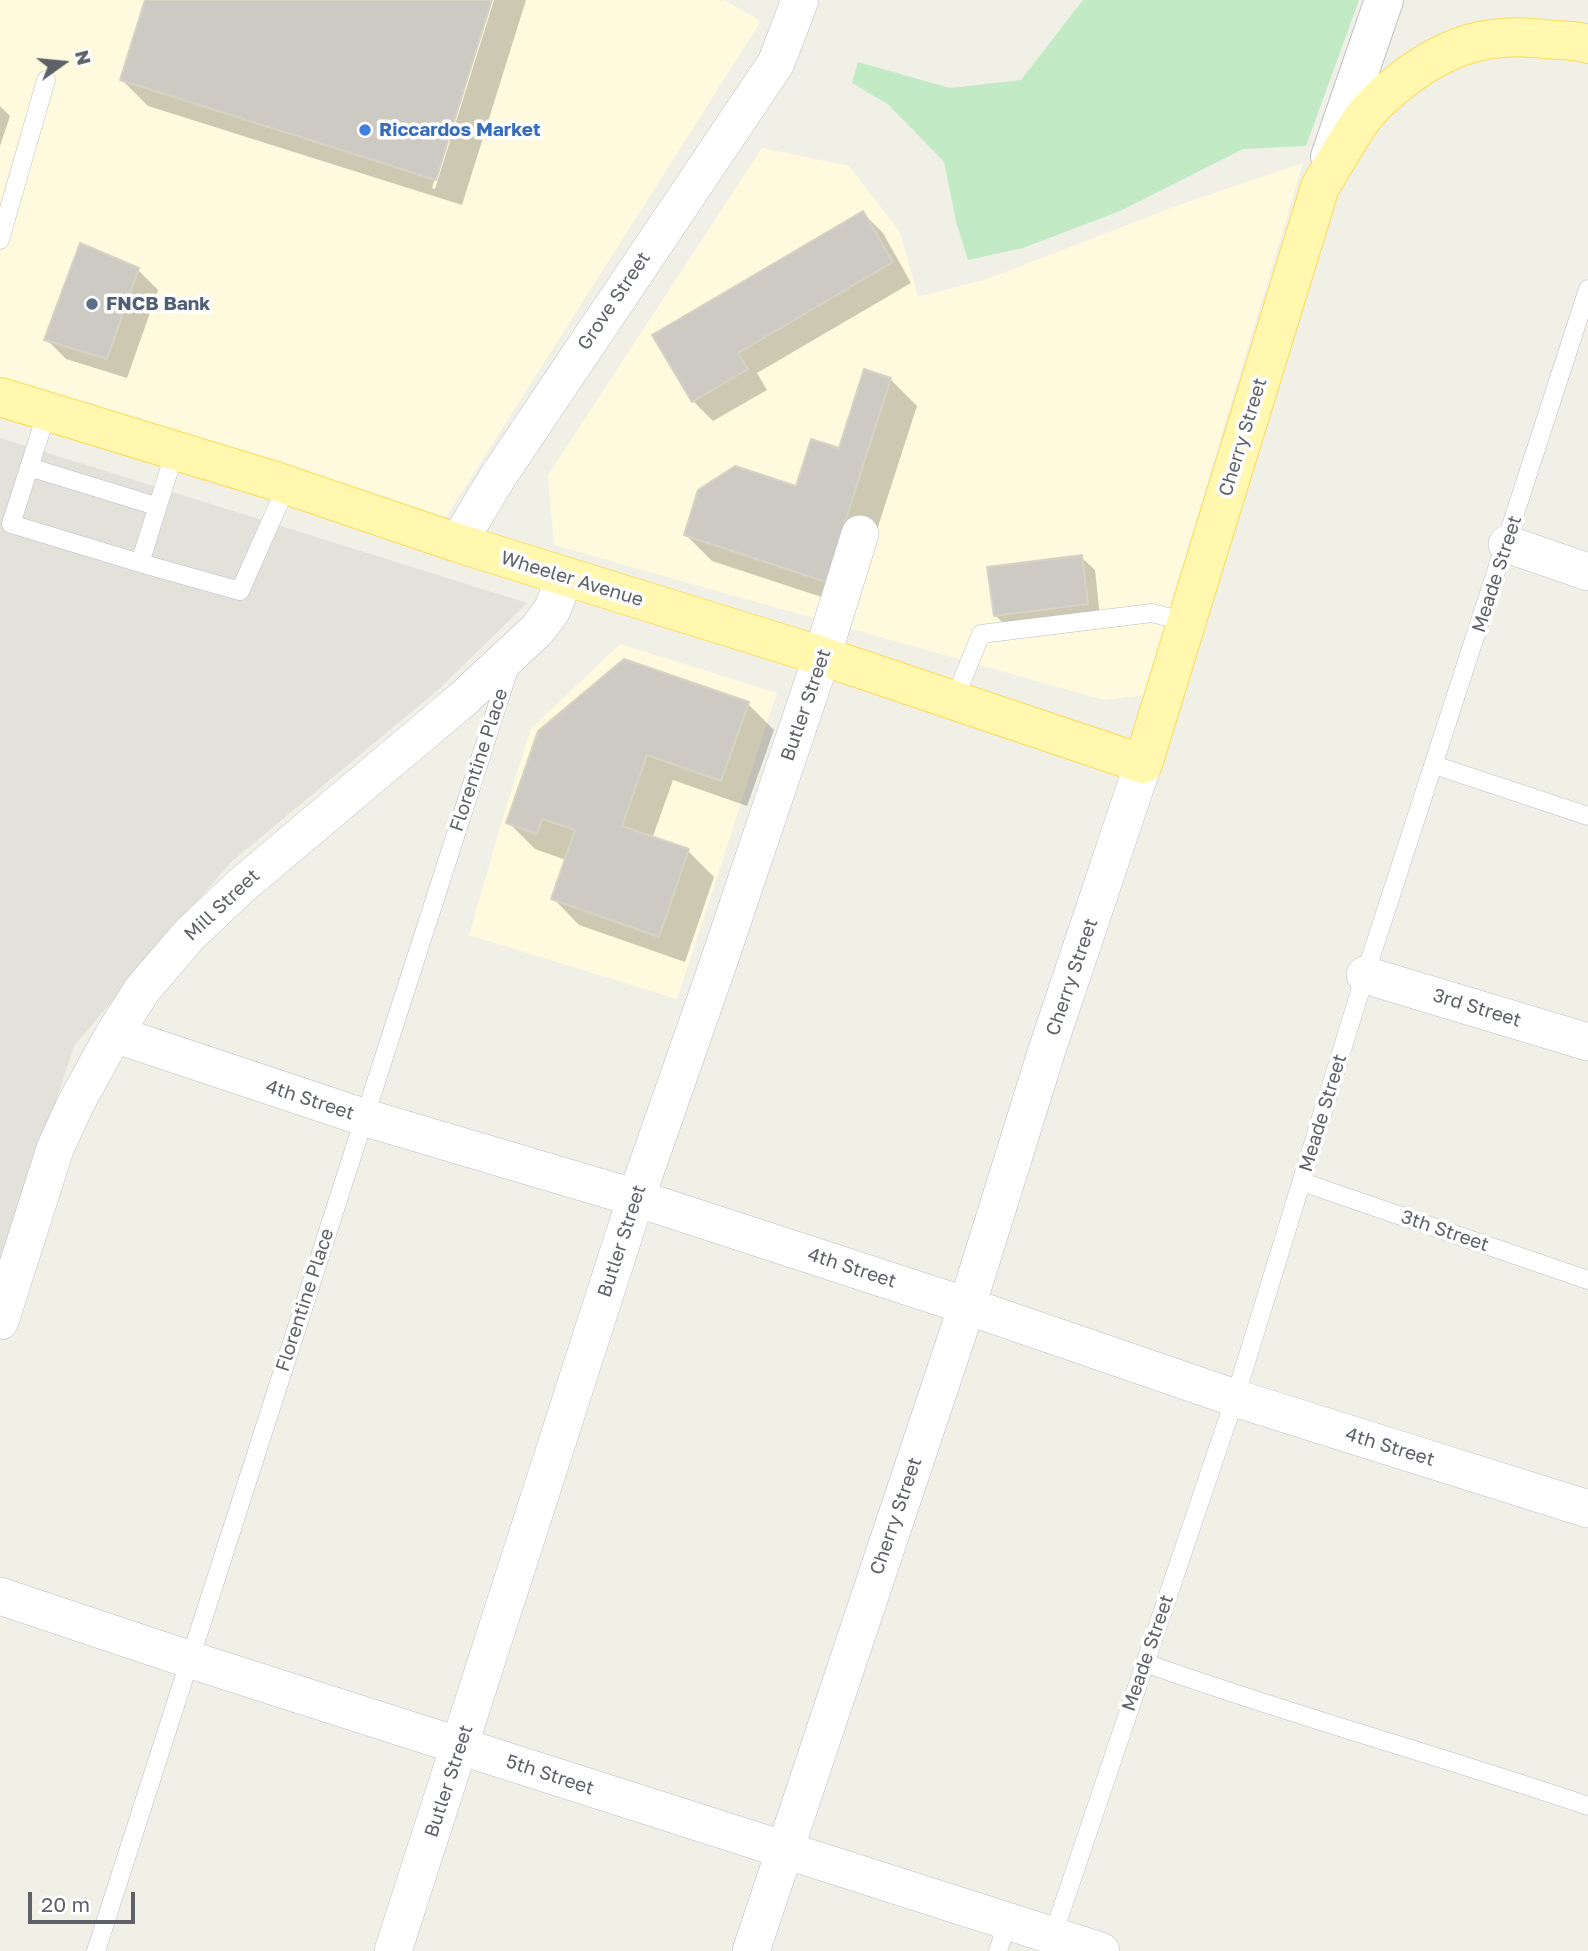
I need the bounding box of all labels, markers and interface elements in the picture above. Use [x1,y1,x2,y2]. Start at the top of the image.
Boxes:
north arrow [28,28,98,98]
text: N [71,47,97,67]
place label: Riccardos Market [379,119,541,141]
marker: Riccardos Market [357,122,373,138]
street label: Grove Street [573,247,655,355]
place label: FNCB Bank [106,293,210,315]
marker: FNCB Bank [84,296,100,312]
street label: Cherry Street [1214,375,1272,499]
street label: Meade Street [1467,513,1527,635]
street label: Wheeler Avenue [498,546,646,612]
street label: Butler Street [776,646,836,764]
street label: Florentine Place [445,686,513,834]
street label: Mill Street [180,864,264,946]
street label: Cherry Street [1041,915,1103,1039]
street label: 3rd Street [1430,984,1524,1032]
street label: Meade Street [1294,1051,1352,1175]
street label: 4th Street [263,1075,357,1125]
street label: Butler Street [593,1182,651,1300]
street label: 3th Street [1398,1205,1492,1257]
street label: Florentine Place [271,1226,339,1374]
street label: 4th Street [805,1243,899,1293]
street label: 4th Street [1343,1423,1437,1471]
street label: Cherry Street [865,1454,927,1578]
street label: Meade Street [1117,1592,1179,1714]
street label: Butler Street [420,1722,478,1840]
street label: 5th Street [503,1750,597,1800]
scale bar [32,1878,138,1922]
text: 20 m [41,1891,90,1917]

